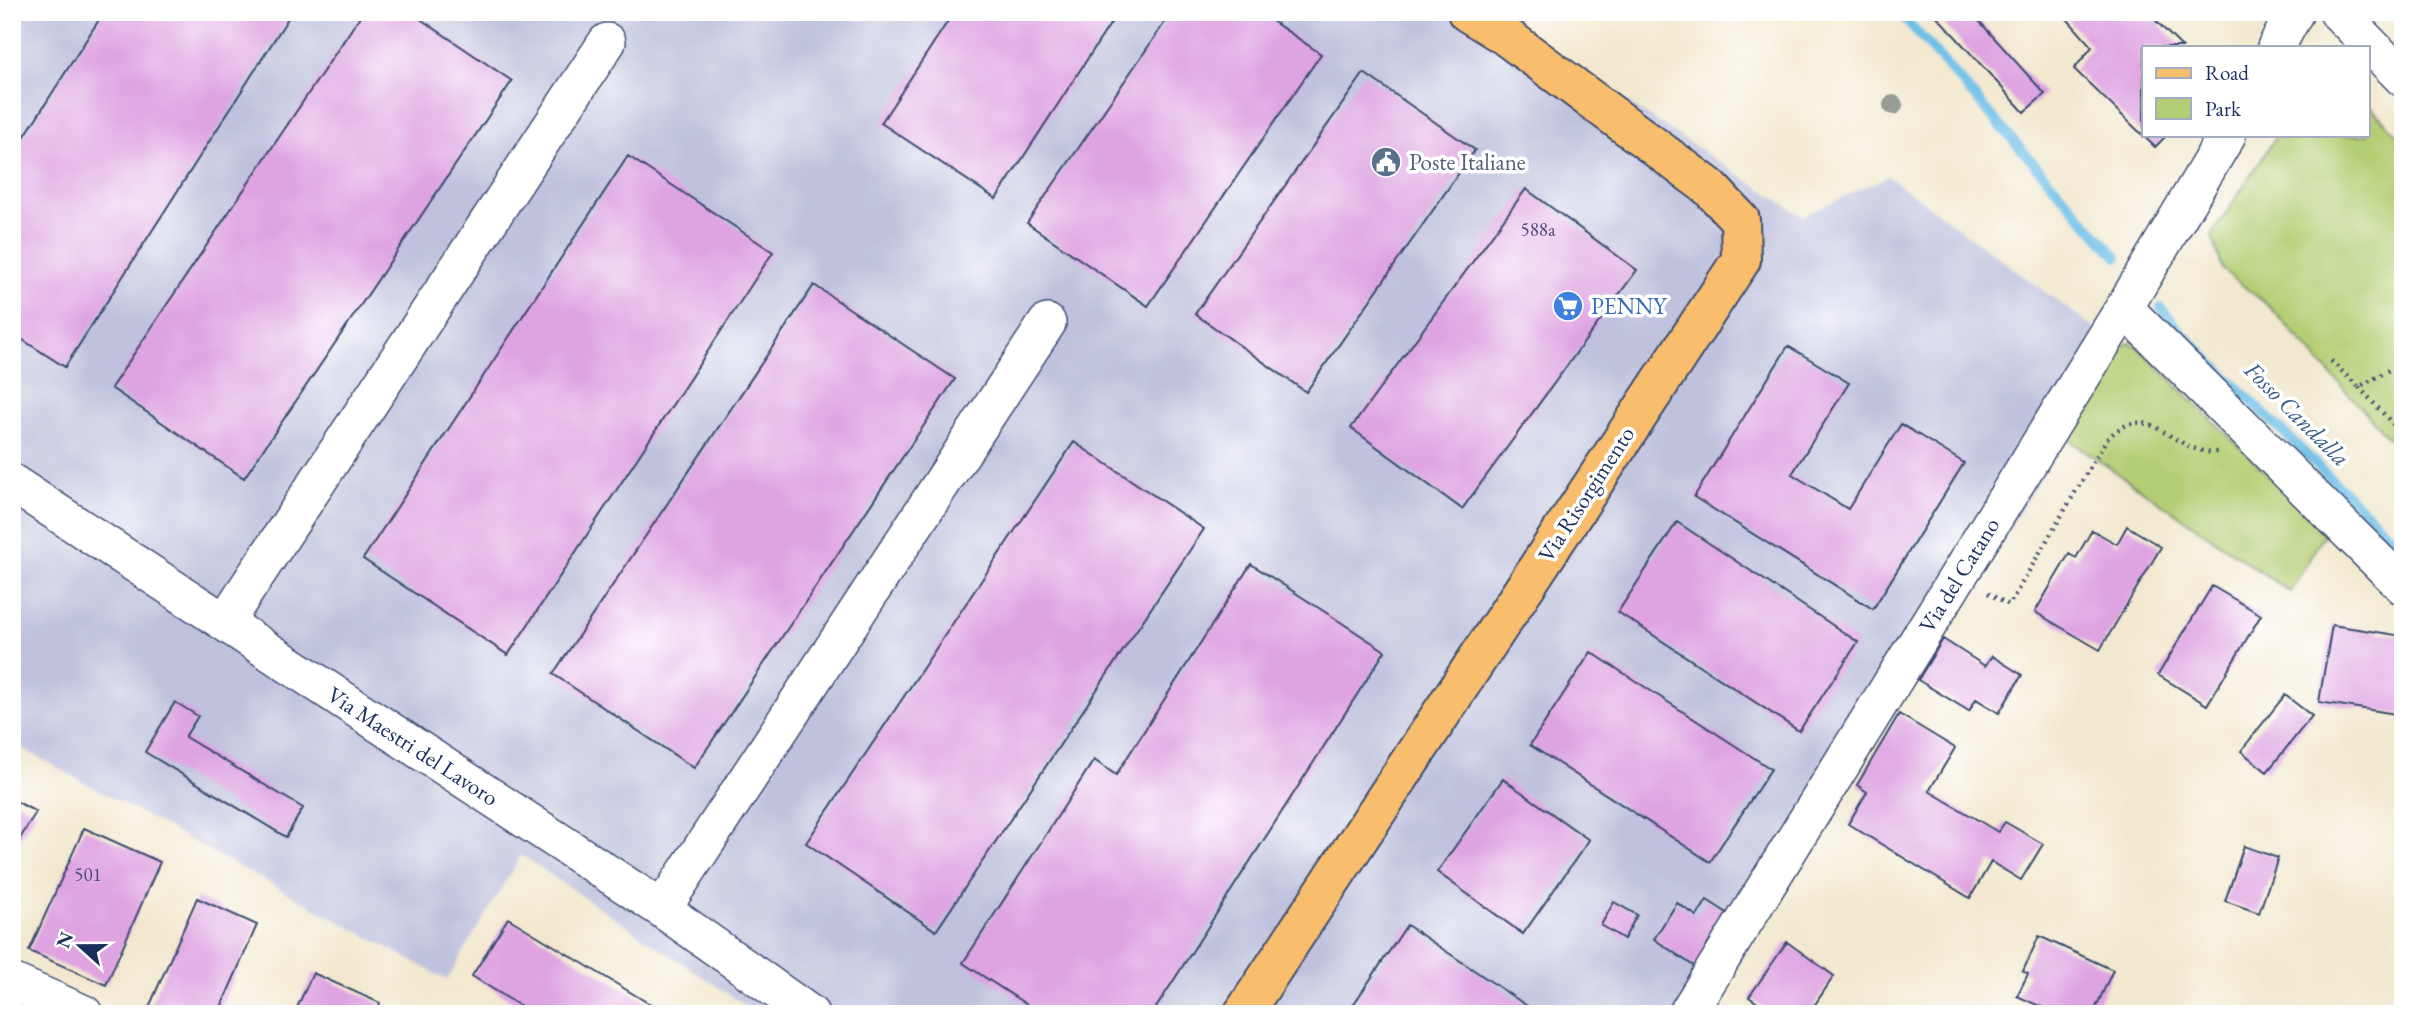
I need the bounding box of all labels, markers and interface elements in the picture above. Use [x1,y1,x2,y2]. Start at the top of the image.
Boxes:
legend [2142,46,2370,136]
text: Road [2205,59,2249,86]
text: Park [2205,95,2242,122]
public building icon: Poste Italiane [1369,145,1403,179]
place label: Poste Italiane [1409,147,1526,177]
house number: 588a [1521,217,1556,242]
supermarket icon: PENNY [1551,289,1585,323]
place label: PENNY [1591,291,1668,321]
water label: Fosso Candalla [2237,354,2357,473]
street label: Via Risorgimento [1531,420,1641,568]
street label: Via del Catano [1912,512,2006,638]
street label: Via Maestri del Lavoro [322,679,504,813]
house number: 501 [74,862,102,887]
north arrow [46,911,116,981]
text: N [50,928,79,952]

